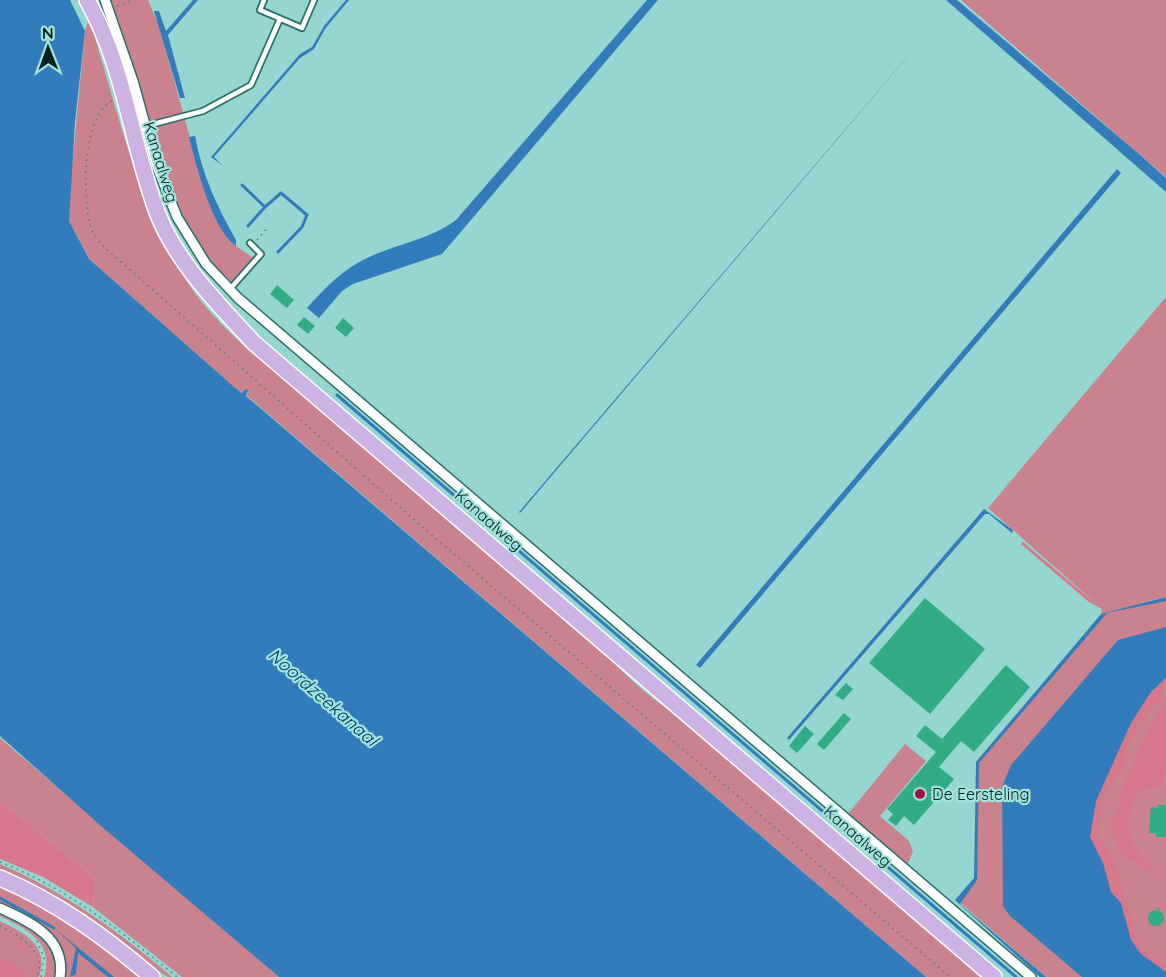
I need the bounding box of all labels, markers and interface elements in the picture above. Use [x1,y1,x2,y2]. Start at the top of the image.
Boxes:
north arrow [18,18,78,78]
text: N [42,23,54,43]
street label: Kanaalweg [139,119,183,205]
street label: Kanaalweg [451,485,527,555]
water label: Noordzeekanaal [263,643,384,752]
place label: De Eersteling [932,784,1029,804]
marker: De Eersteling [913,787,927,801]
street label: Kanaalweg [820,801,896,871]

